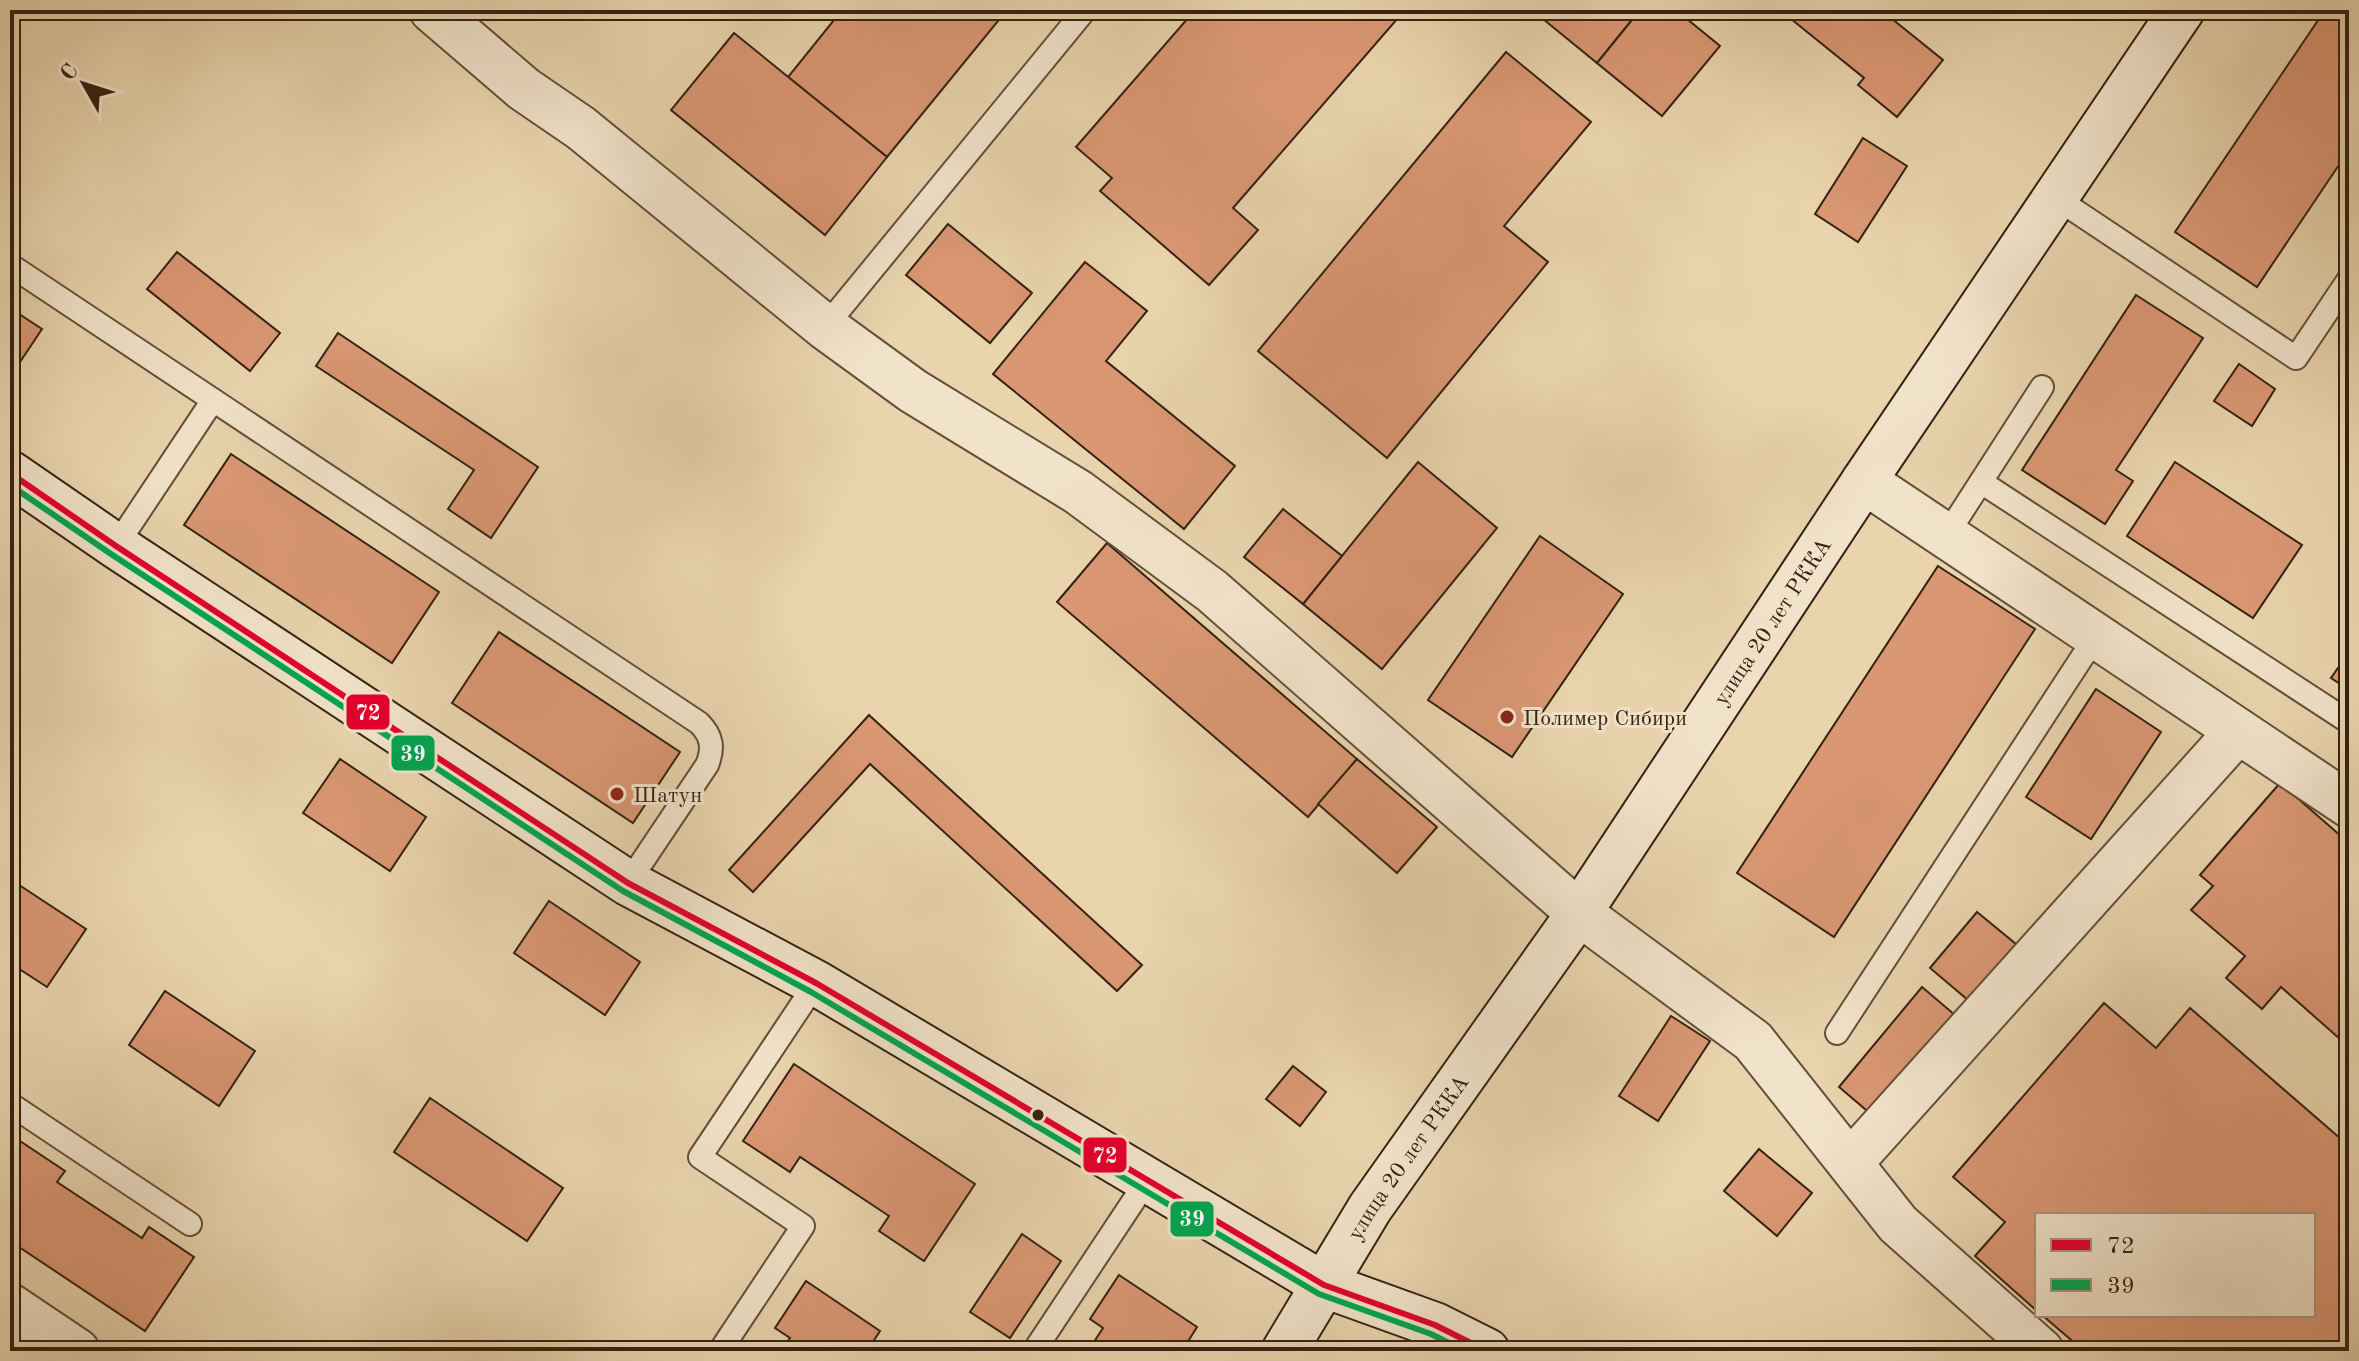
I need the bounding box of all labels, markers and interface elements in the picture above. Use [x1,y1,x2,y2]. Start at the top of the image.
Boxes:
north arrow [44,44,124,124]
text: С [57,60,83,85]
street label: улица 20 лет РККА [1710,535,1836,710]
line badge: 72 [345,693,391,731]
text: 72 [355,703,381,725]
marker: Полимер Сибири [1498,708,1516,726]
place label: Полимер Сибири [1523,708,1687,730]
line badge: 39 [390,734,436,772]
text: 39 [400,744,426,766]
marker: Шатун [608,785,626,803]
place label: Шатун [633,785,702,807]
street label: улица 20 лет РККА [1345,1071,1474,1244]
unlabelled marker [1030,1107,1046,1123]
line badge: 72 [1082,1136,1128,1174]
text: 72 [1092,1146,1118,1168]
line badge: 39 [1169,1200,1215,1238]
text: 39 [1179,1209,1205,1231]
legend [2035,1213,2315,1317]
text: 72 [2107,1235,2135,1259]
text: 39 [2107,1275,2135,1299]

